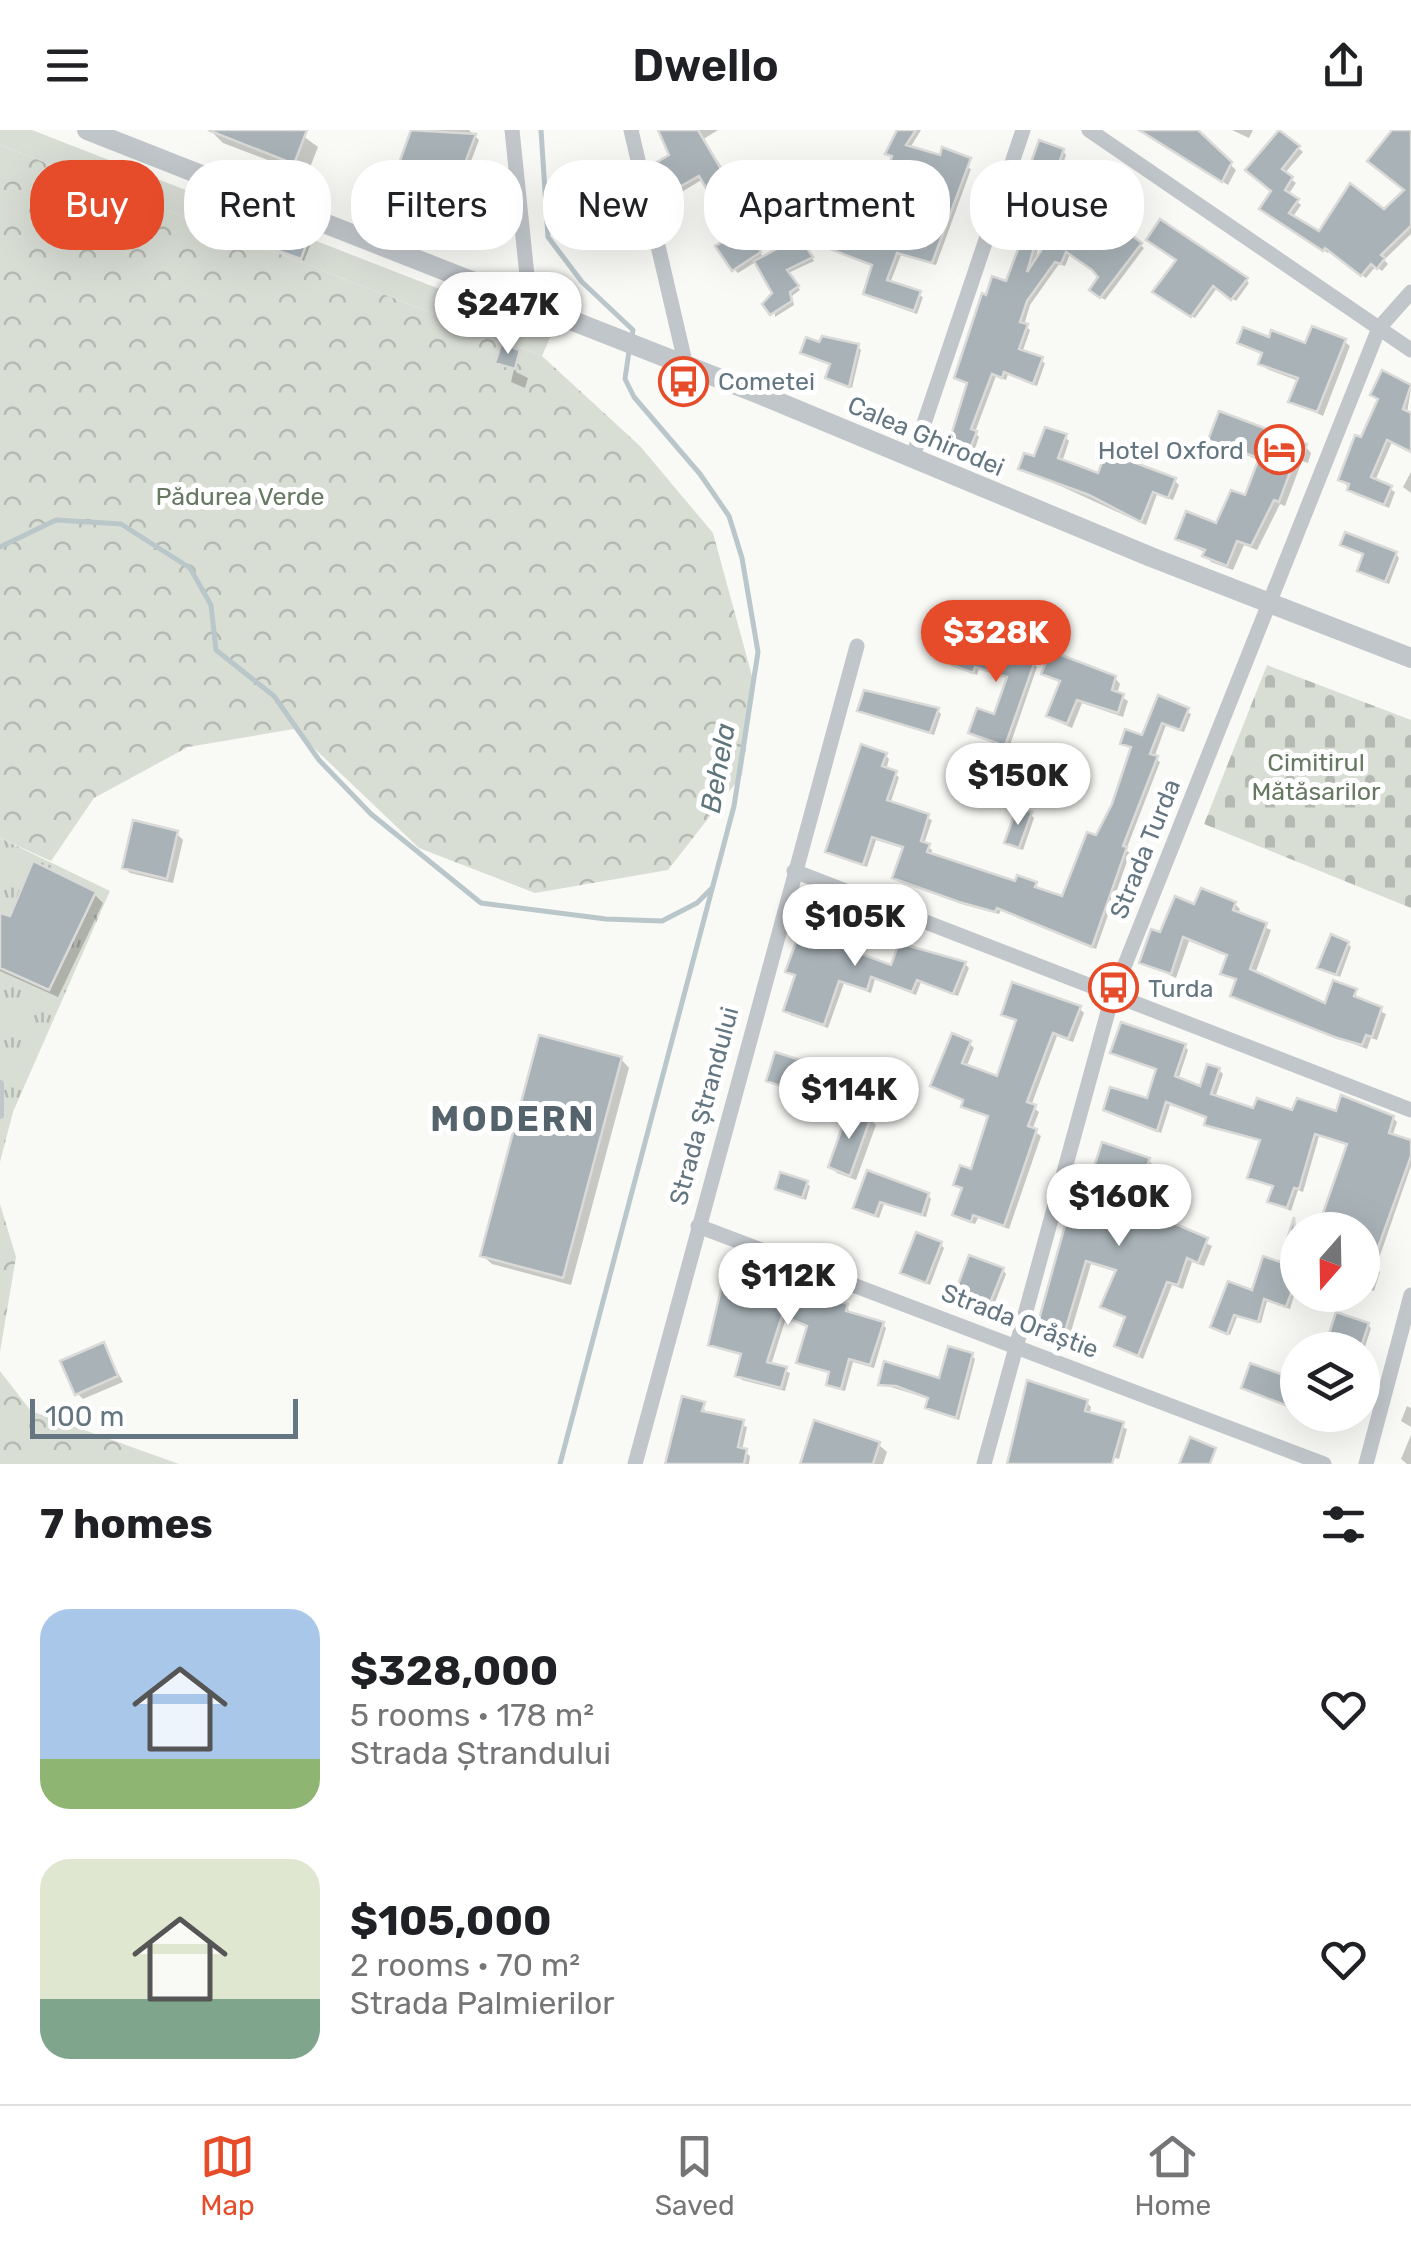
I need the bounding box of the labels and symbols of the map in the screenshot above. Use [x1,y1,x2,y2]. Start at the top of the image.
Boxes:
pin: $247K [438,272,578,357]
bus stop icon: Cometei [657,355,709,407]
place label: Cometei [718,367,815,396]
street label: Calea Ghirodei [843,390,1009,482]
hotel icon: Hotel Oxford [1253,424,1305,476]
place label: Hotel Oxford [1098,436,1244,465]
park label: Pădurea Verde [155,482,325,511]
pin: $328K [926,600,1066,685]
water label: Behela [694,721,742,815]
pin: $150K [948,743,1088,828]
park label: Cimitirul Mătăsarilor [1251,748,1381,806]
street label: Strada Turda [1104,775,1186,923]
pin: $105K [785,884,925,969]
bus stop icon: Turda [1087,962,1139,1014]
place label: Turda [1148,974,1213,1003]
street label: Strada Ștrandului [664,1004,744,1208]
pin: $114K [779,1057,919,1142]
district label: MODERN [430,1098,596,1140]
pin: $160K [1049,1164,1189,1249]
north arrow [1280,1212,1380,1312]
pin: $112K [718,1243,858,1328]
street label: Strada Orăștie [937,1278,1103,1364]
scale bar [30,1394,298,1438]

